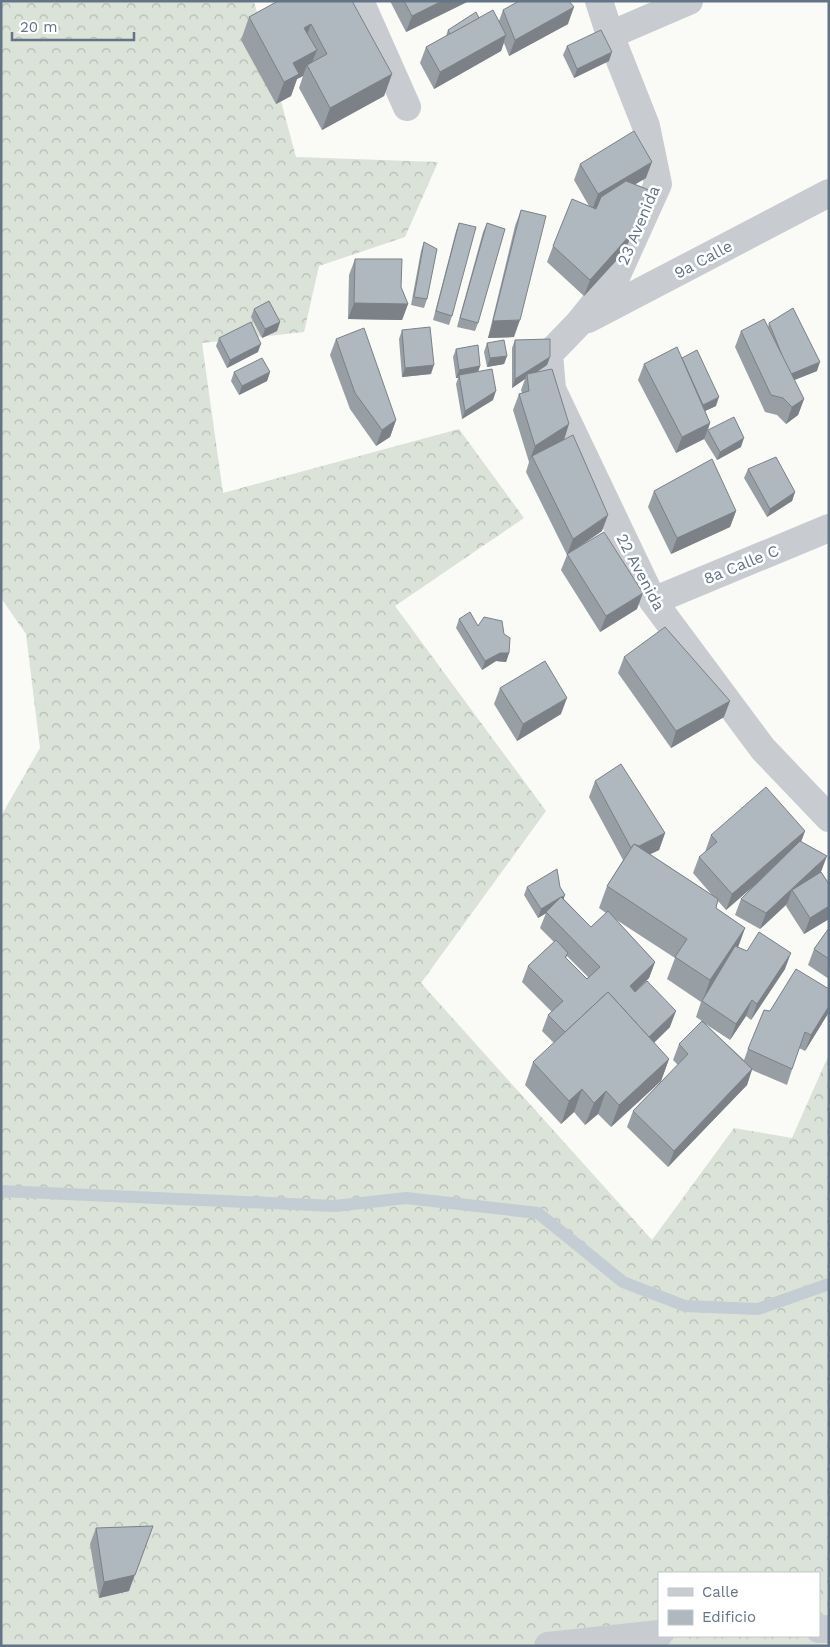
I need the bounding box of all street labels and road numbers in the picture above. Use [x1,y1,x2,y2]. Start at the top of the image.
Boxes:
street label: 23 Avenida [613,183,664,268]
street label: 9a Calle [671,236,736,283]
street label: 22 Avenida [612,531,669,614]
street label: 8a Calle C [701,541,782,588]

